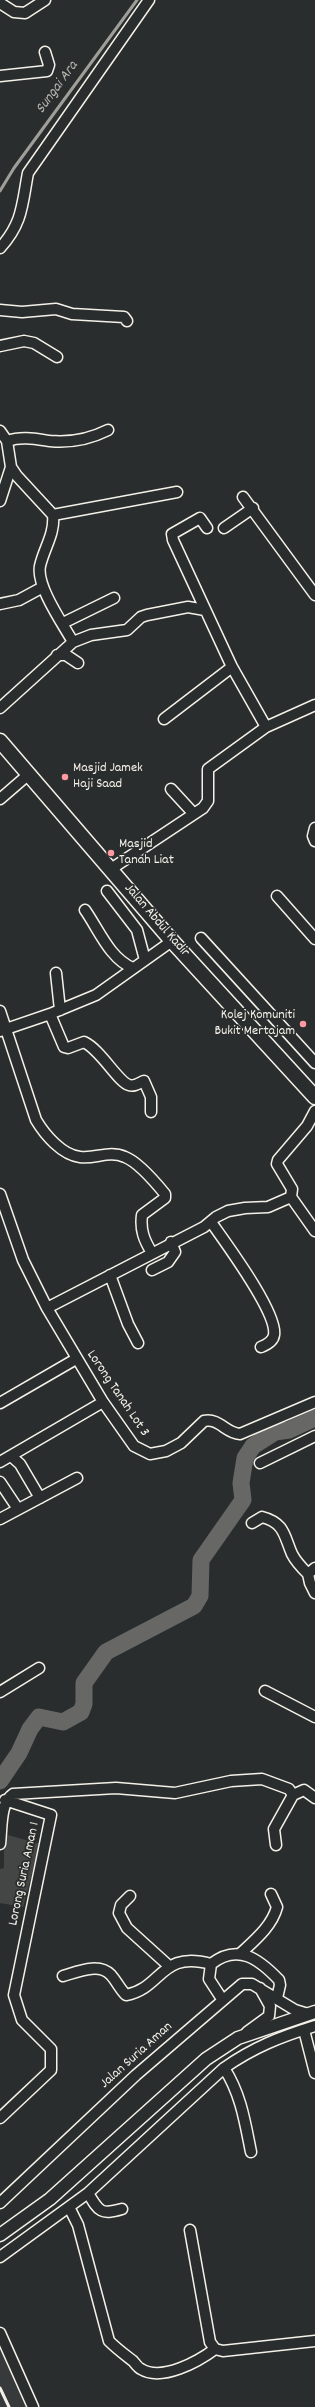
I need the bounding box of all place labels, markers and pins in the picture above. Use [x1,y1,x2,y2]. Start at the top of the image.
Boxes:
place label: Masjid Jamek Haji Saad [73,761,143,794]
marker: Masjid Jamek Haji Saad [60,772,70,782]
place label: Masjid Tanah Liat [119,837,174,870]
marker: Masjid Tanah Liat [106,848,116,858]
place label: Kolej Komuniti Bukit Mertajam [215,1008,295,1040]
marker: Kolej Komuniti Bukit Mertajam [298,1019,308,1029]

